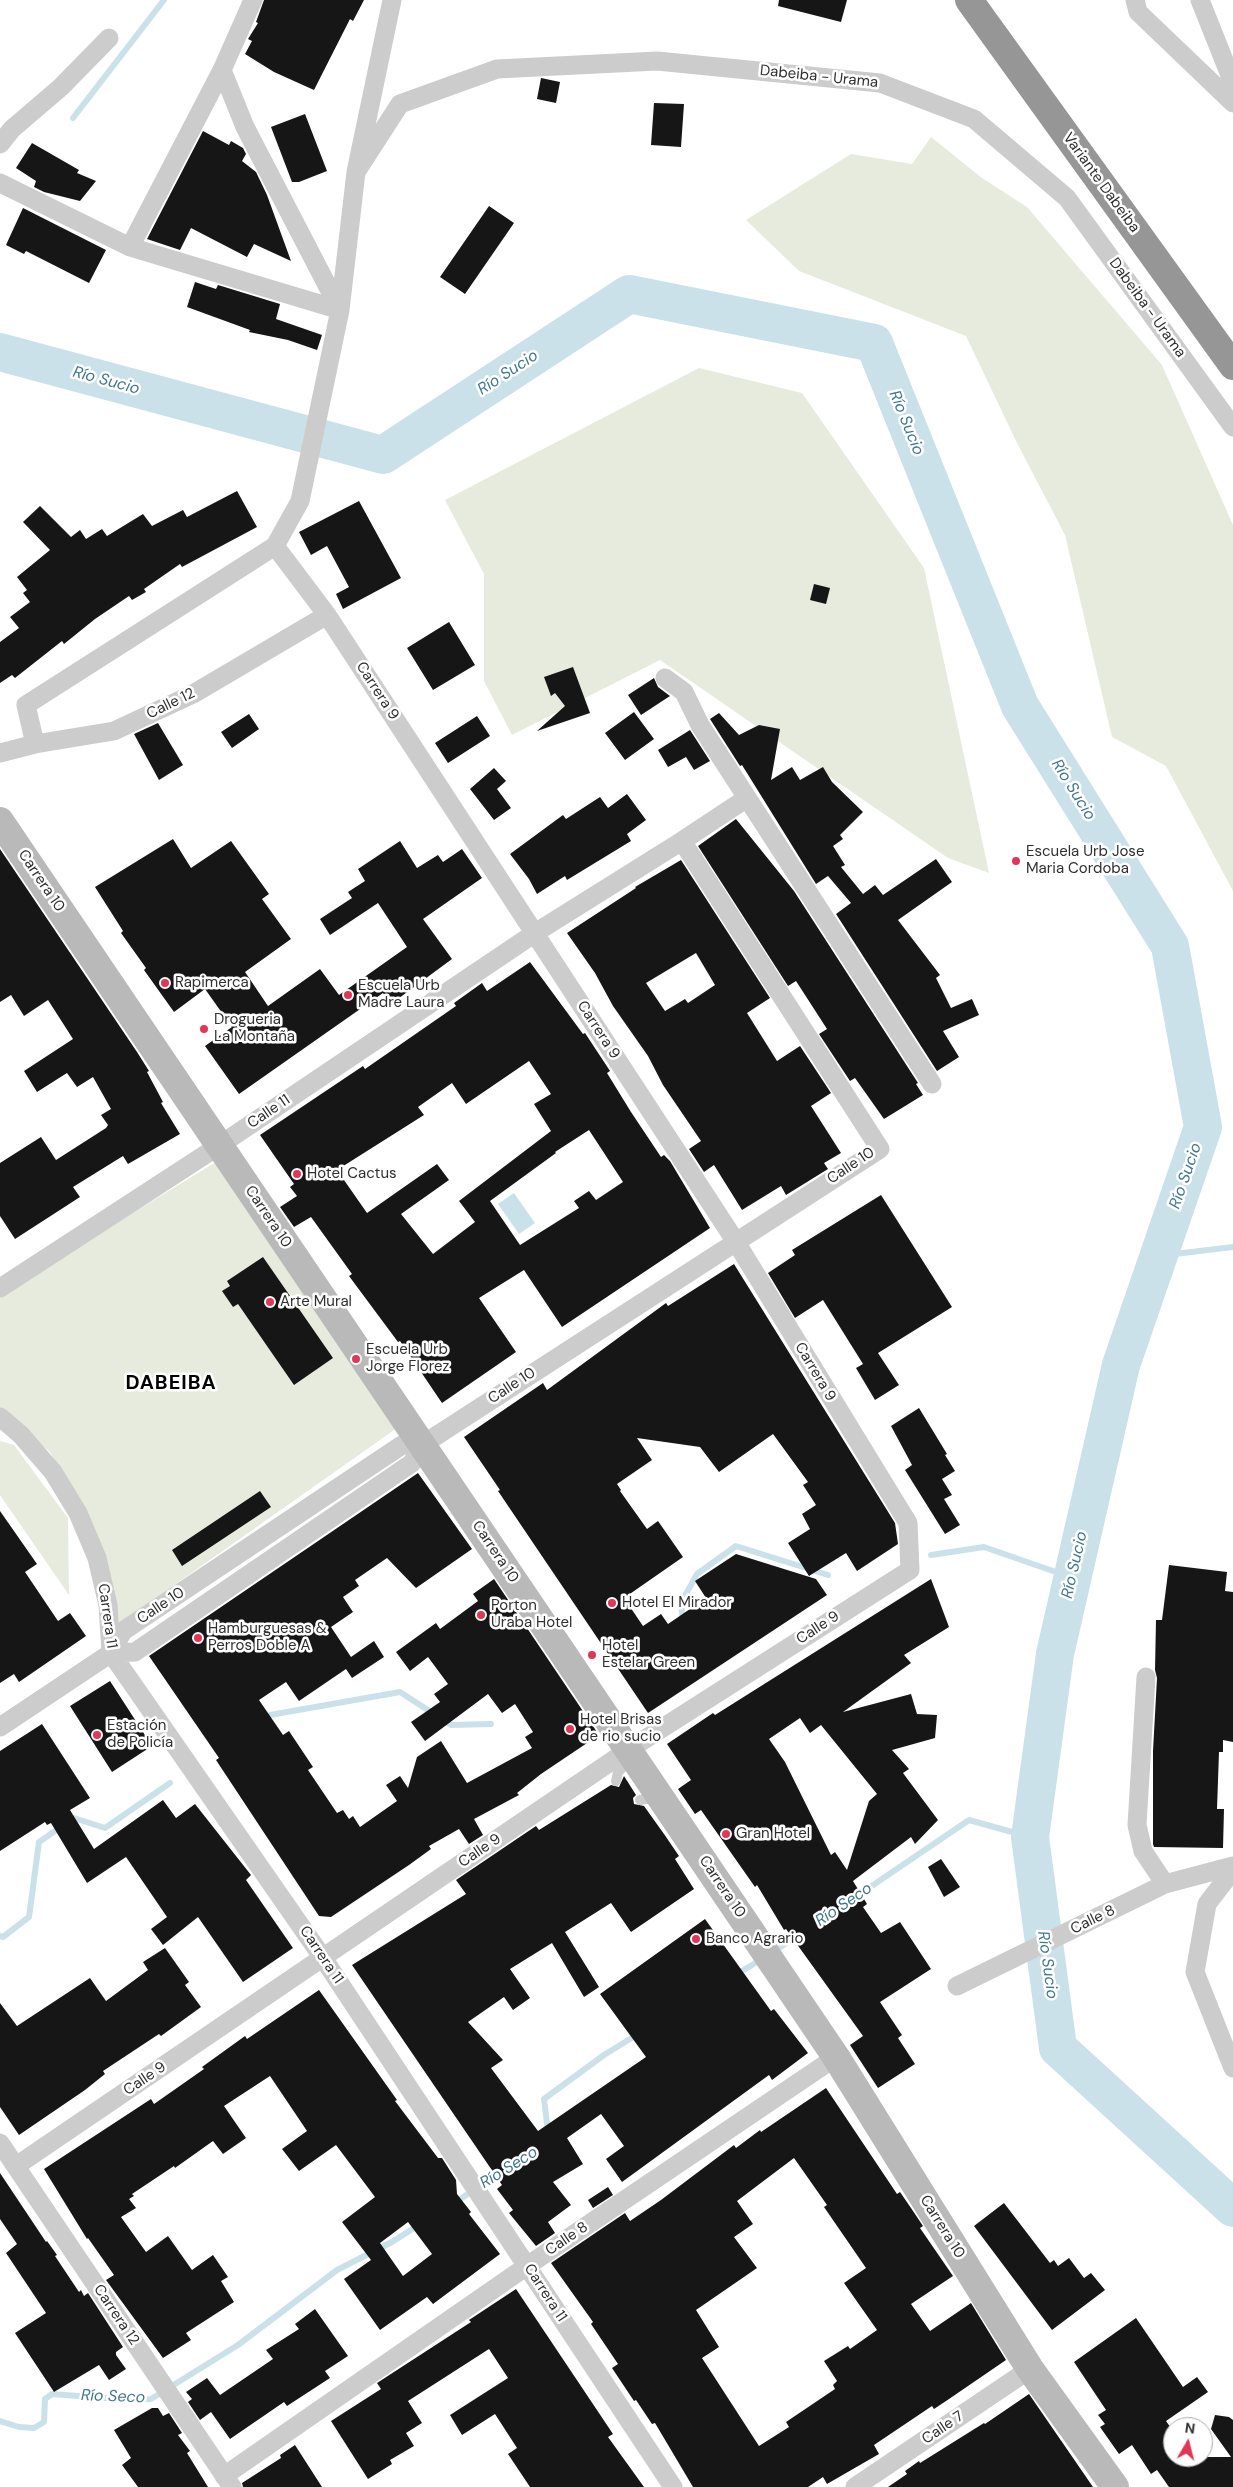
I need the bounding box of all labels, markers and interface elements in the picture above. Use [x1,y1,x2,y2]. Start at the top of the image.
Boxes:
street label: Dabeiba - Urama [759,62,879,92]
street label: Variante Dabeiba [1059,130,1143,236]
street label: Dabeiba - Urama [1105,255,1189,361]
water label: Río Sucio [474,346,542,400]
water label: Río Sucio [71,363,141,399]
water label: Río Sucio [884,388,928,458]
street label: Carrera 9 [352,659,402,723]
street label: Calle 12 [144,685,198,723]
water label: Río Sucio [1047,756,1099,824]
place label: Escuela Urb Jose Maria Cordoba [1026,843,1144,878]
street label: Carrera 10 [14,847,68,915]
marker: Escuela Urb Jose Maria Cordoba [1010,855,1022,867]
place label: Rapimerca [175,974,249,992]
marker: Rapimerca [159,977,171,989]
place label: Escuela Urb Madre Laura [358,977,444,1012]
marker: Escuela Urb Madre Laura [342,989,354,1001]
street label: Carrera 9 [573,998,623,1062]
place label: Drogueria La Montaña [214,1011,295,1046]
marker: Drogueria La Montaña [198,1023,210,1035]
street label: Calle 11 [244,1091,294,1133]
water label: Río Sucio [1166,1141,1206,1211]
street label: Calle 10 [824,1144,878,1188]
place label: Hotel Cactus [307,1165,397,1183]
marker: Hotel Cactus [291,1168,303,1180]
street label: Carrera 10 [241,1183,295,1251]
place label: Arte Mural [280,1293,352,1311]
marker: Arte Mural [264,1296,276,1308]
street label: Carrera 9 [790,1339,840,1405]
place label: Escuela Urb Jorge Florez [366,1341,449,1376]
marker: Escuela Urb Jorge Florez [350,1353,362,1365]
street label: Calle 10 [485,1364,539,1408]
district label: DABEIBA [125,1372,217,1396]
street label: Carrera 10 [468,1518,522,1586]
water label: Río Sucio [1058,1530,1092,1600]
street label: Carrera 11 [94,1582,120,1650]
street label: Calle 10 [134,1584,188,1628]
place label: Hotel El Mirador [622,1594,732,1612]
place label: Porton Uraba Hotel [491,1597,572,1632]
marker: Hotel El Mirador [606,1597,618,1609]
street label: Calle 9 [793,1608,843,1648]
marker: Porton Uraba Hotel [475,1609,487,1621]
place label: Hamburguesas & Perros Doble A [208,1620,327,1655]
marker: Hamburguesas & Perros Doble A [192,1632,204,1644]
place label: Hotel Estelar Green [602,1637,695,1672]
marker: Hotel Estelar Green [586,1649,598,1661]
place label: Hotel Brisas de rio sucio [580,1711,662,1746]
place label: Estación de Policía [107,1717,173,1752]
marker: Hotel Brisas de rio sucio [564,1723,576,1735]
marker: Estación de Policía [91,1729,103,1741]
place label: Gran Hotel [736,1825,810,1843]
marker: Gran Hotel [720,1828,732,1840]
street label: Calle 9 [455,1830,505,1872]
street label: Carrera 10 [695,1853,749,1921]
water label: Río Seco [812,1879,876,1931]
street label: Calle 8 [1068,1902,1118,1938]
street label: Carrera 11 [295,1923,347,1987]
place label: Banco Agrario [706,1930,803,1948]
water label: Río Sucio [1033,1930,1061,2000]
marker: Banco Agrario [690,1933,702,1945]
street label: Calle 9 [120,2058,170,2100]
water label: Río Seco [477,2143,541,2193]
street label: Carrera 10 [916,2192,968,2262]
street label: Calle 8 [542,2218,592,2260]
street label: Carrera 11 [520,2261,570,2325]
street label: Carrera 12 [89,2281,143,2349]
water label: Río Seco [81,2386,145,2408]
street label: Calle 7 [919,2408,967,2448]
north arrow [1163,2417,1213,2467]
text: N [1184,2419,1196,2438]

